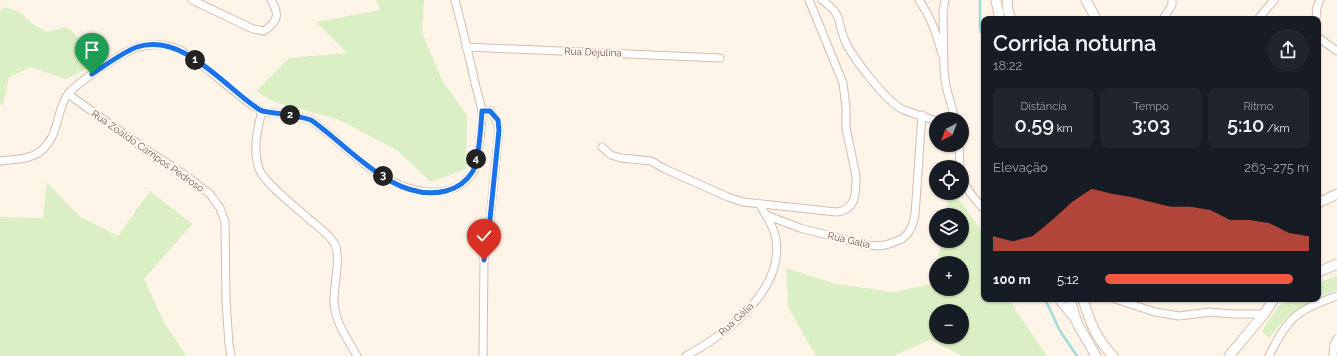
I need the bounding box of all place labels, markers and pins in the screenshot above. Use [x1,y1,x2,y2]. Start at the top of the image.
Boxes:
pin [75,33,109,74]
pin: 1 [185,50,205,70]
pin: 2 [280,105,300,125]
pin: 4 [466,149,486,169]
pin: 3 [373,166,393,186]
pin [467,219,501,260]

